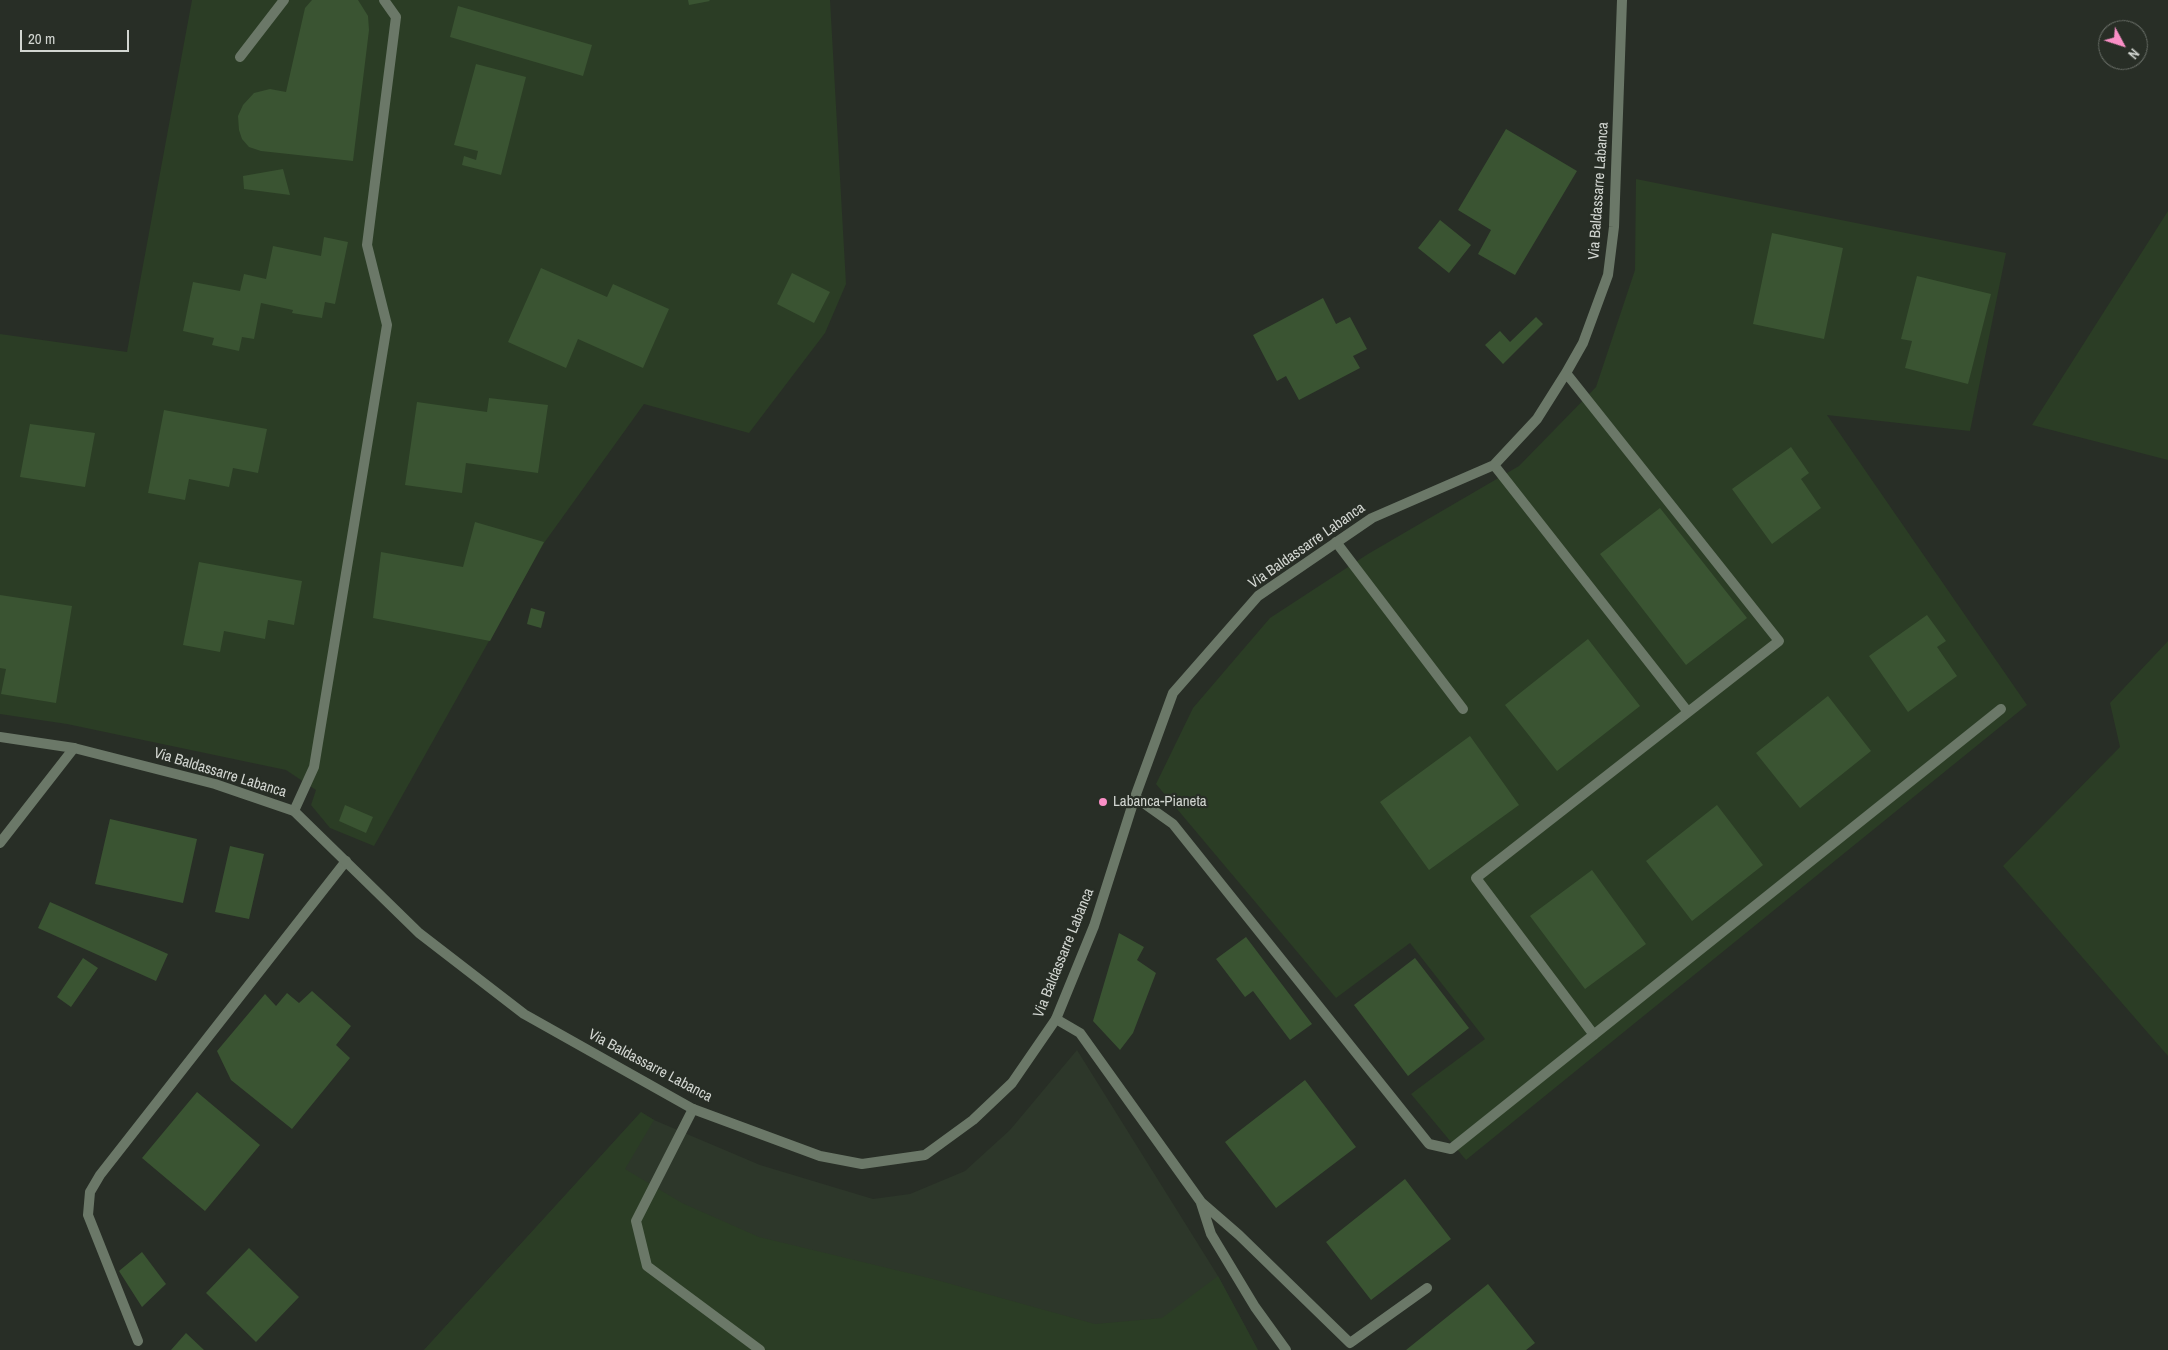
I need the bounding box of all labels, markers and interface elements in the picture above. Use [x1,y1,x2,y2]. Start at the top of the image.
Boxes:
scale bar [22,20,131,52]
north arrow [2098,20,2148,70]
text: 20 m [28,28,55,49]
text: N [2124,45,2143,63]
street label: Via Baldassarre Labanca [1585,122,1613,260]
street label: Via Baldassarre Labanca [1245,499,1369,593]
street label: Via Baldassarre Labanca [151,744,289,802]
place label: Labanca-Pianeta [1113,793,1207,811]
marker: Labanca-Pianeta [1097,796,1109,808]
street label: Via Baldassarre Labanca [1030,886,1098,1020]
street label: Via Baldassarre Labanca [585,1026,715,1106]

